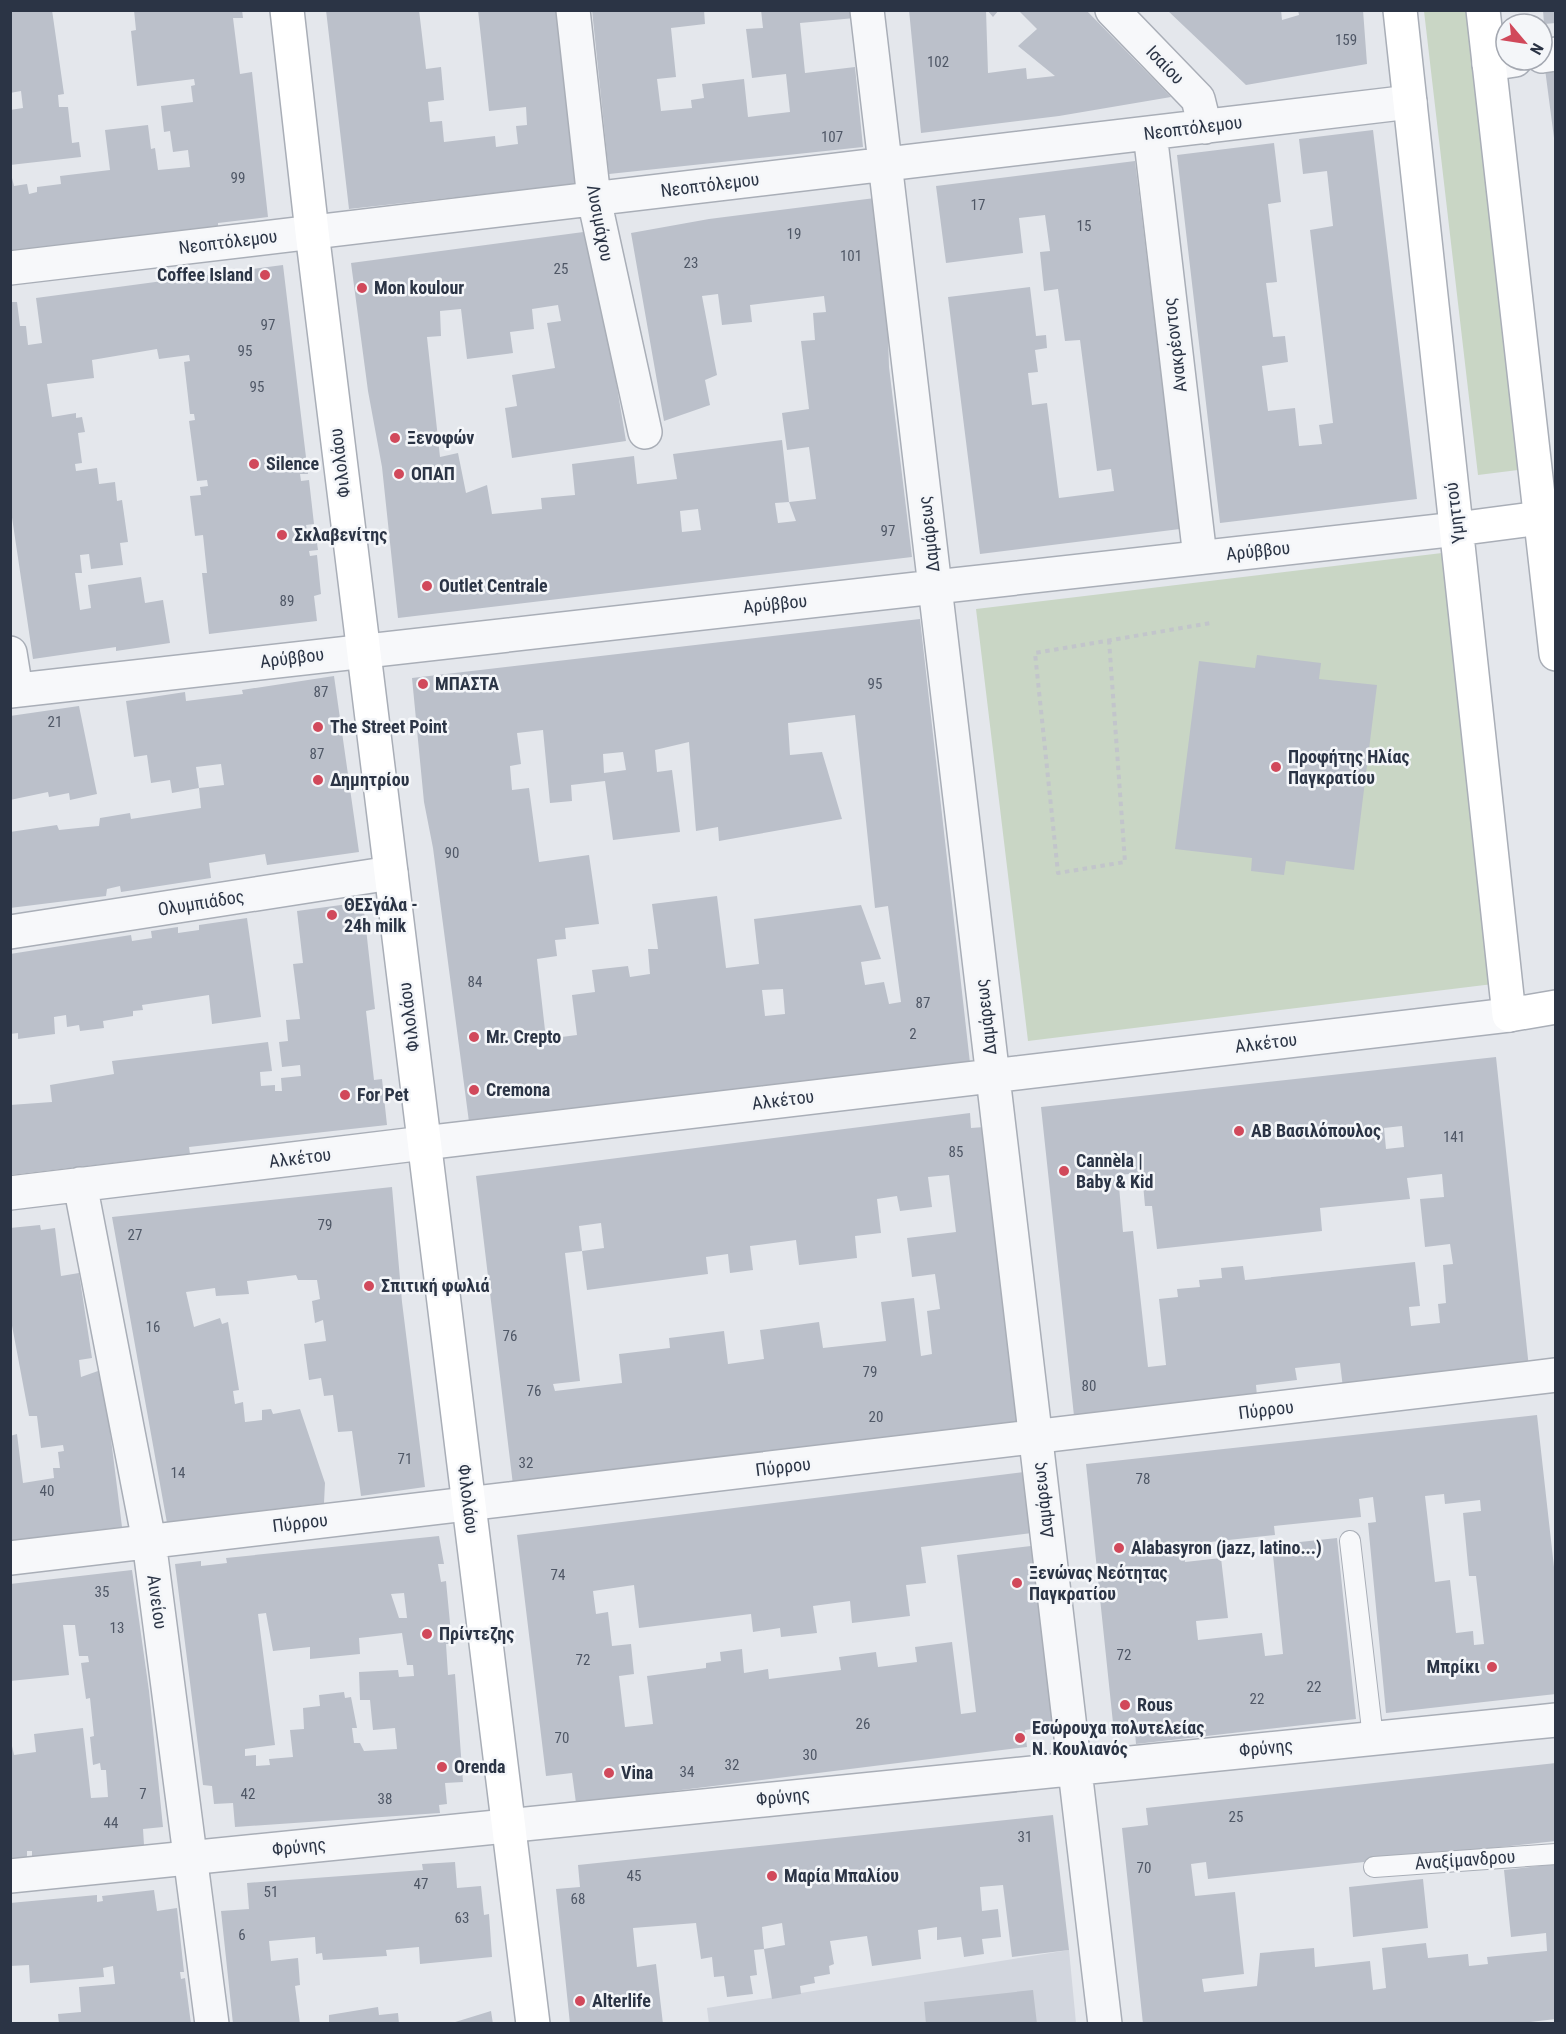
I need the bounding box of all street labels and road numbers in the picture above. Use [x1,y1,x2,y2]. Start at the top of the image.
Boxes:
street label: Ισαίου [1142,41,1189,88]
street label: Νεοπτόλεμου [1142,111,1243,144]
street label: Νεοπτόλεμου [659,168,760,201]
street label: Λυσιμάχου [583,183,618,263]
street label: Νεοπτόλεμου [177,225,278,258]
street label: Ανακρέοντος [1158,297,1191,394]
street label: Φιλολάου [325,427,354,499]
street label: Υμηττού [1440,481,1469,545]
street label: Δαμάρεως [913,495,944,573]
street label: Αρύββου [1225,537,1291,564]
street label: Αρύββου [742,590,808,617]
street label: Αρύββου [259,643,325,672]
street label: Ολυμπιάδος [156,885,245,920]
street label: Δαμάρεως [970,978,1001,1056]
street label: Φιλολάου [394,981,423,1053]
street label: Αλκέτου [1234,1028,1298,1057]
street label: Αλκέτου [751,1085,815,1114]
street label: Αλκέτου [268,1143,332,1172]
street label: Πύρρου [1237,1396,1295,1423]
street label: Πύρρου [754,1453,812,1480]
street label: Δαμάρεως [1027,1461,1058,1539]
street label: Φιλολάου [454,1463,483,1535]
street label: Πύρρου [271,1509,329,1536]
street label: Αινείου [143,1573,172,1631]
street label: Φρύνης [1238,1734,1294,1761]
street label: Φρύνης [755,1783,811,1810]
street label: Φρύνης [271,1833,327,1860]
street label: Αναξίμανδρου [1414,1846,1516,1873]

